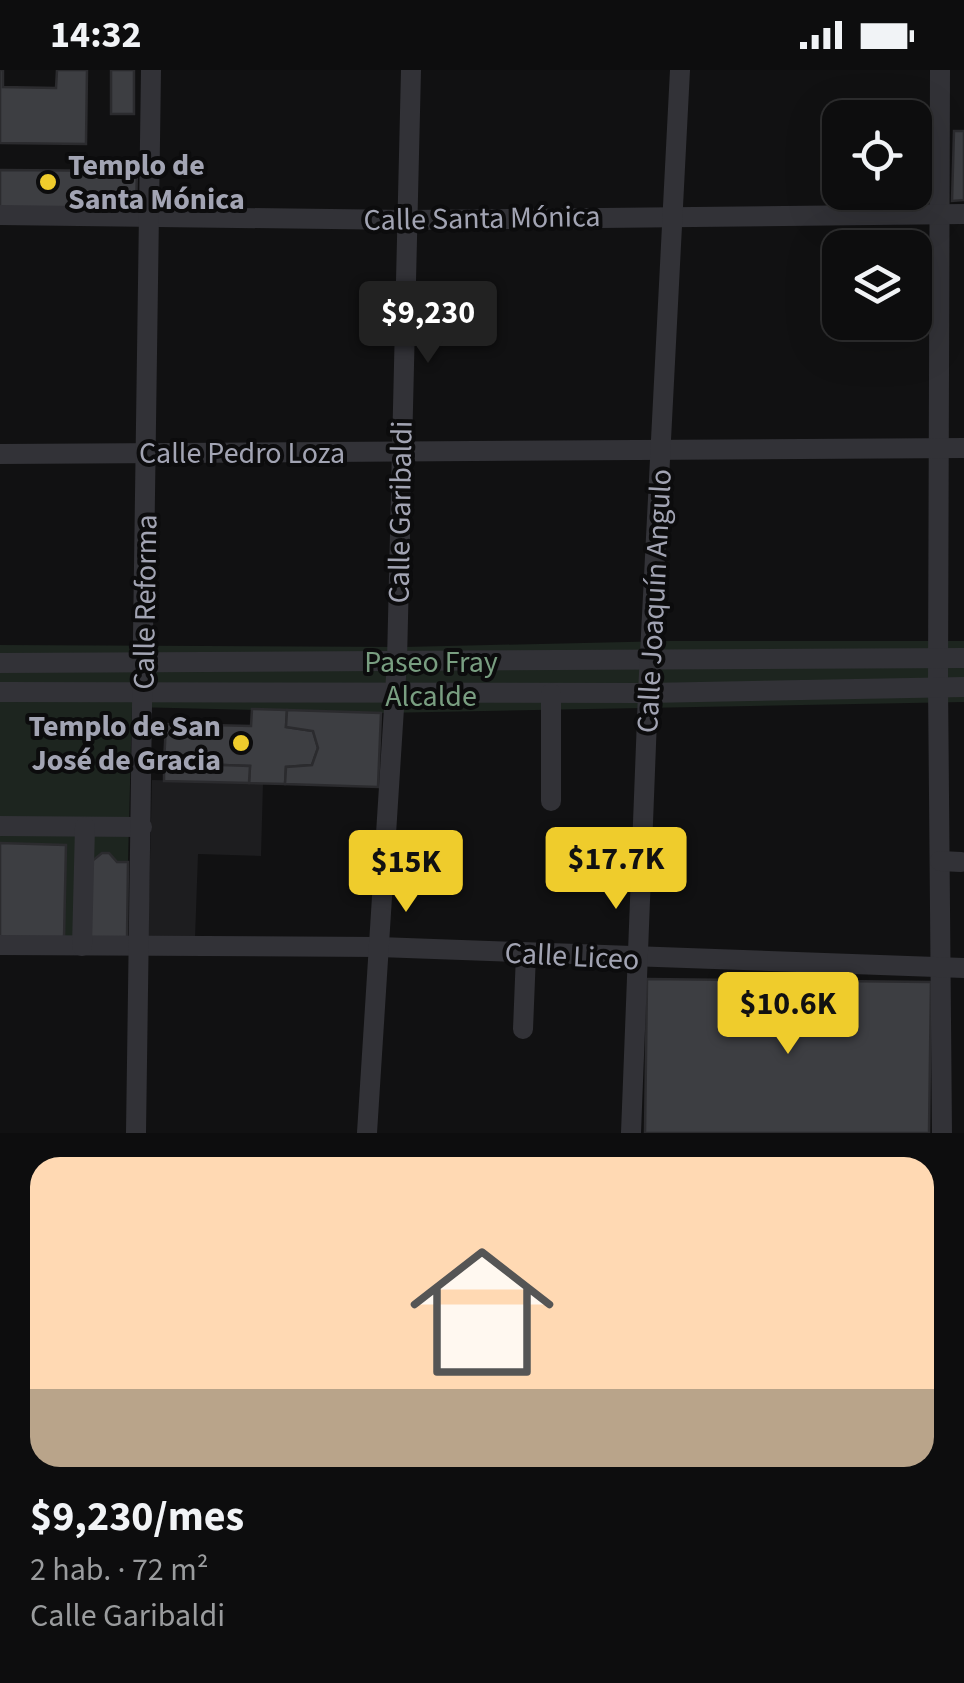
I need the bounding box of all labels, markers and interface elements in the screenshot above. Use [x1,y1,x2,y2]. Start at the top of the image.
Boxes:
text: 14:32 [50,8,142,62]
map controls [822,100,932,340]
button: locate [822,100,932,210]
place label: Templo de Santa Mónica [68,144,245,221]
marker: Templo de Santa Mónica [37,171,59,193]
street label: Calle Santa Mónica [363,195,601,242]
button: layers [822,230,932,340]
pin: $9,230 [347,281,509,366]
text: $9,230 [381,290,475,336]
street label: Calle Garibaldi [377,420,424,604]
street label: Calle Pedro Loza [139,432,345,475]
street label: Calle Joaquín Angulo [626,468,683,734]
street label: Calle Reforma [122,514,169,690]
park label: Paseo Fray Alcalde [364,641,498,718]
place label: Templo de San José de Gracia [29,705,221,782]
marker: Templo de San José de Gracia [230,732,252,754]
pin: $17.7K [535,827,697,912]
pin: $15K [347,830,465,915]
text: $17.7K [568,836,664,882]
text: $15K [371,839,441,885]
street label: Calle Liceo [504,932,640,981]
pin: $10.6K [707,972,869,1057]
text: $10.6K [740,981,836,1027]
icon: home [392,1222,572,1402]
text: $9,230/mes [30,1487,244,1547]
text: 2 hab. · 72 m² [30,1547,208,1593]
text: Calle Garibaldi [30,1593,225,1639]

